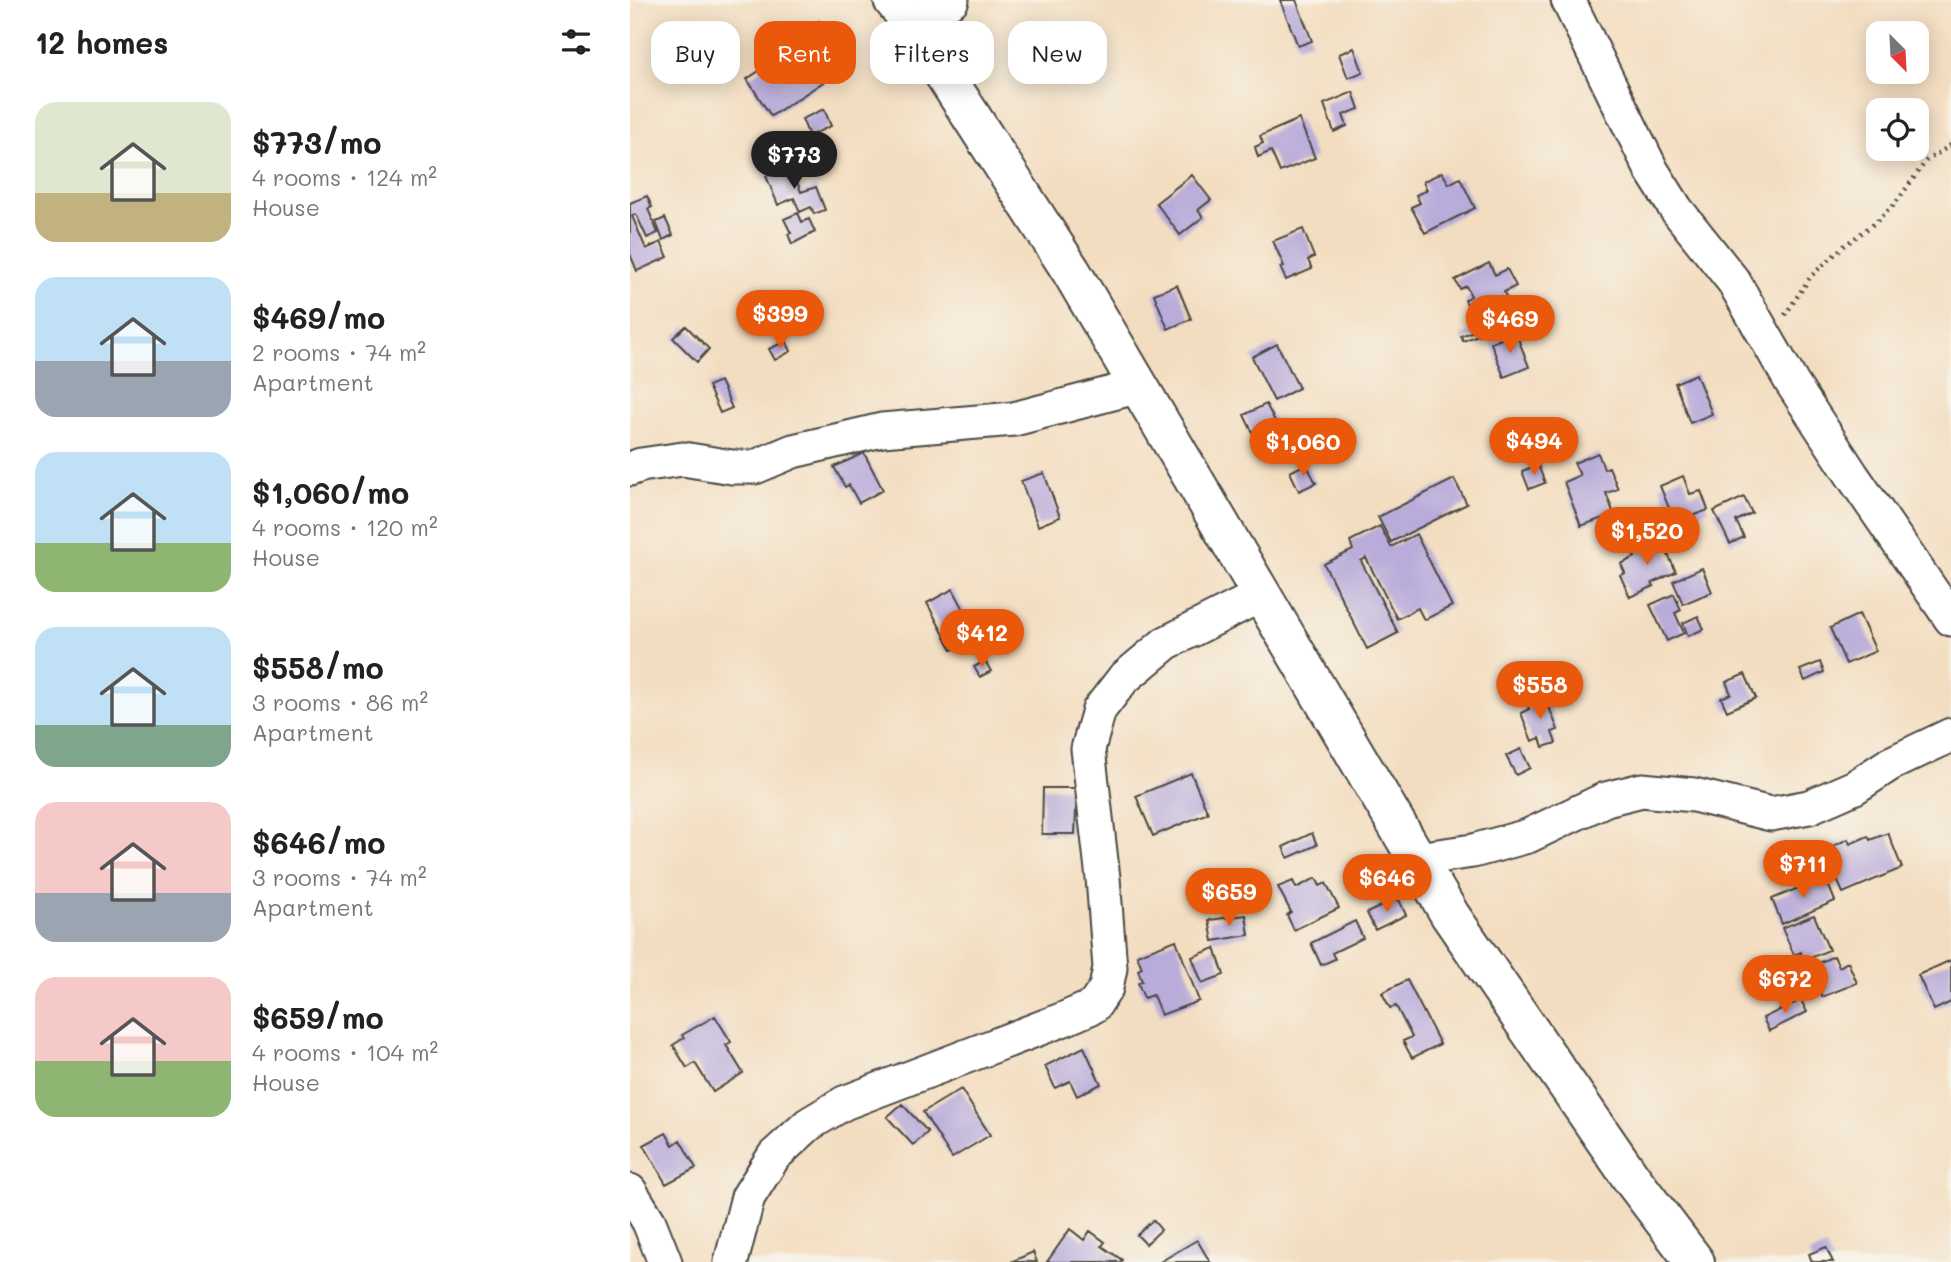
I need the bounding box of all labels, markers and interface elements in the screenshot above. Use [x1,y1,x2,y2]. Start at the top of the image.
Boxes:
chip: Buy [651,21,740,84]
chip: Rent [754,21,856,84]
chip: Filters [870,21,994,84]
chip: New [1008,21,1107,84]
north arrow [1866,21,1928,84]
map controls [1866,21,1929,161]
text: 12 homes [35,22,168,62]
icon: filters [557,23,595,61]
button: locate [1866,98,1929,161]
text: $773/mo [252,122,382,162]
icon: home [91,130,175,214]
pin: $773 [753,132,835,191]
text: $773 [767,139,821,169]
text: 4 rooms · 124 m² [252,162,437,192]
text: House [252,192,320,222]
pin: $399 [739,290,821,350]
pin: $469 [1469,296,1551,355]
text: $469/mo [252,297,385,337]
text: $399 [752,298,808,328]
text: $469 [1482,303,1538,333]
icon: home [91,305,175,389]
text: 2 rooms · 74 m² [252,337,426,367]
text: Apartment [252,367,374,397]
pin: $494 [1493,418,1575,477]
pin: $1,060 [1246,419,1360,478]
text: $494 [1505,425,1563,455]
text: $1,060 [1266,426,1340,456]
text: $1,060/mo [252,472,409,512]
icon: home [91,480,175,564]
pin: $1,520 [1590,508,1704,567]
text: 4 rooms · 120 m² [252,512,438,542]
text: $1,520 [1611,515,1683,545]
text: House [252,542,320,572]
pin: $412 [941,610,1023,669]
text: $412 [956,617,1008,647]
text: $558/mo [252,647,384,687]
icon: home [91,655,175,739]
pin: $558 [1499,662,1581,721]
text: $558 [1512,669,1568,699]
text: 3 rooms · 86 m² [252,687,428,717]
text: Apartment [252,717,374,747]
text: $646/mo [252,822,385,862]
icon: home [91,830,175,914]
pin: $711 [1762,841,1844,900]
text: $711 [1779,848,1827,878]
pin: $646 [1346,855,1428,914]
text: 3 rooms · 74 m² [252,862,427,892]
text: $646 [1359,862,1415,892]
pin: $659 [1188,869,1270,928]
text: $659 [1201,876,1257,906]
text: Apartment [252,892,374,922]
pin: $672 [1744,956,1826,1015]
text: $672 [1758,963,1812,993]
text: $659/mo [252,997,384,1037]
icon: home [91,1005,175,1089]
text: 4 rooms · 104 m² [252,1037,438,1067]
text: House [252,1067,320,1097]

